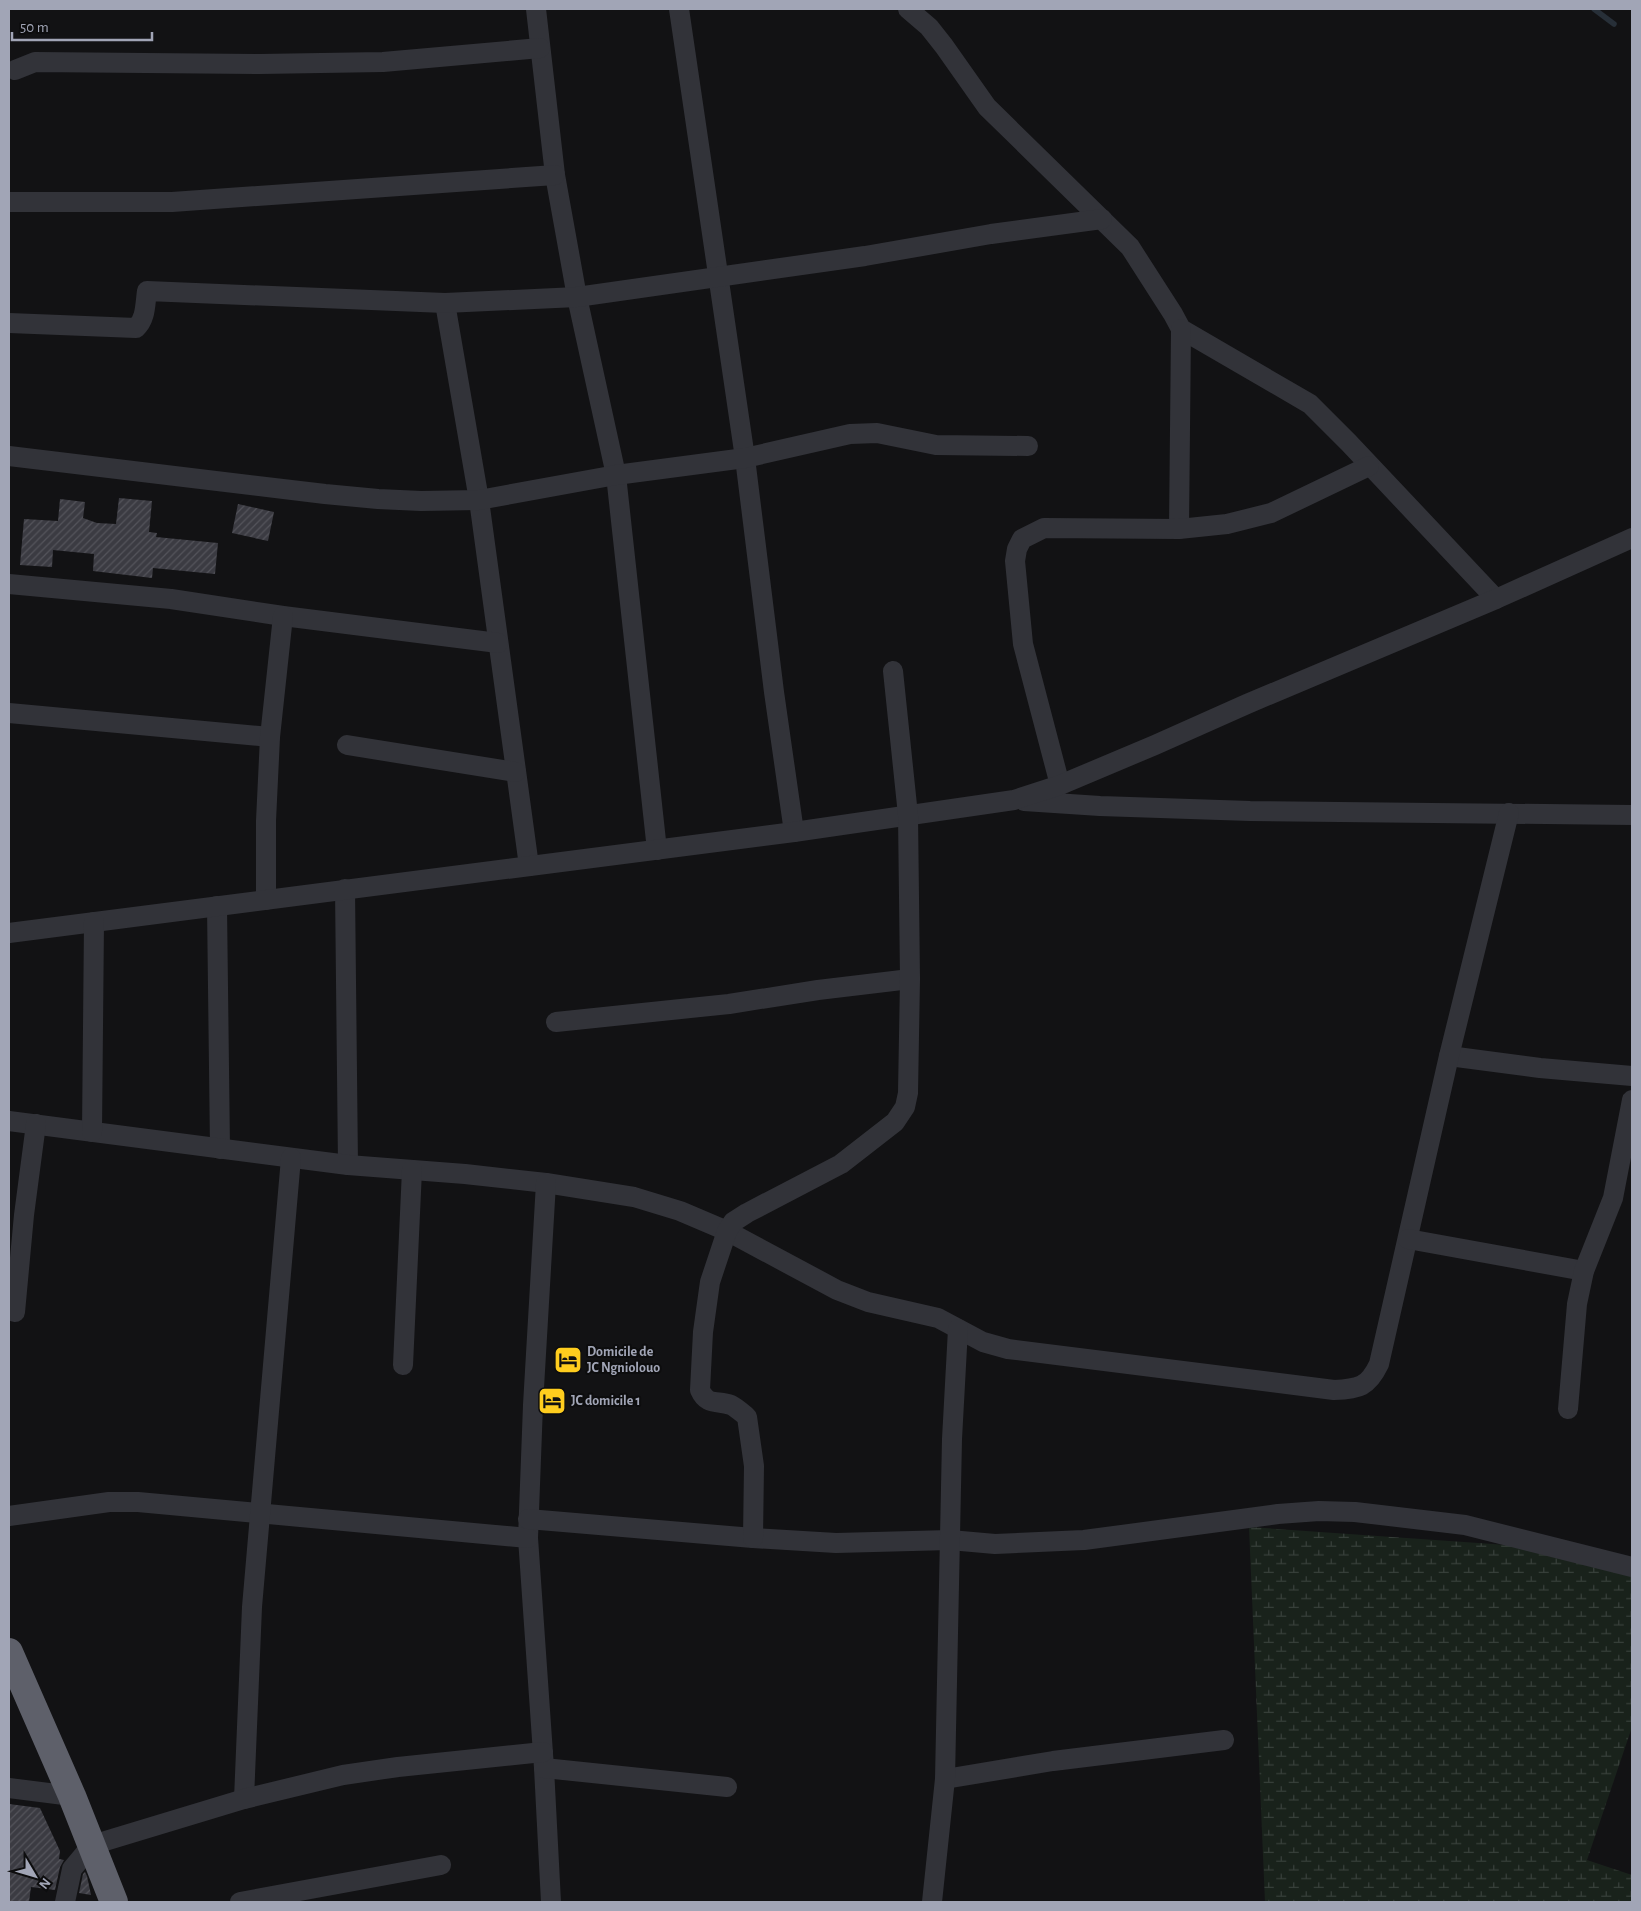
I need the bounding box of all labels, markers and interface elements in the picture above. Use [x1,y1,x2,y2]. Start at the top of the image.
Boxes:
scale bar [12,10,152,42]
text: 50 m [20,20,49,35]
hotel icon: Domicile de JC Ngniolouo [553,1345,583,1375]
place label: Domicile de JC Ngniolouo [587,1345,660,1375]
hotel icon: JC domicile 1 [537,1386,567,1416]
place label: JC domicile 1 [571,1394,641,1408]
north arrow [10,1851,60,1901]
text: N [36,1875,53,1892]

